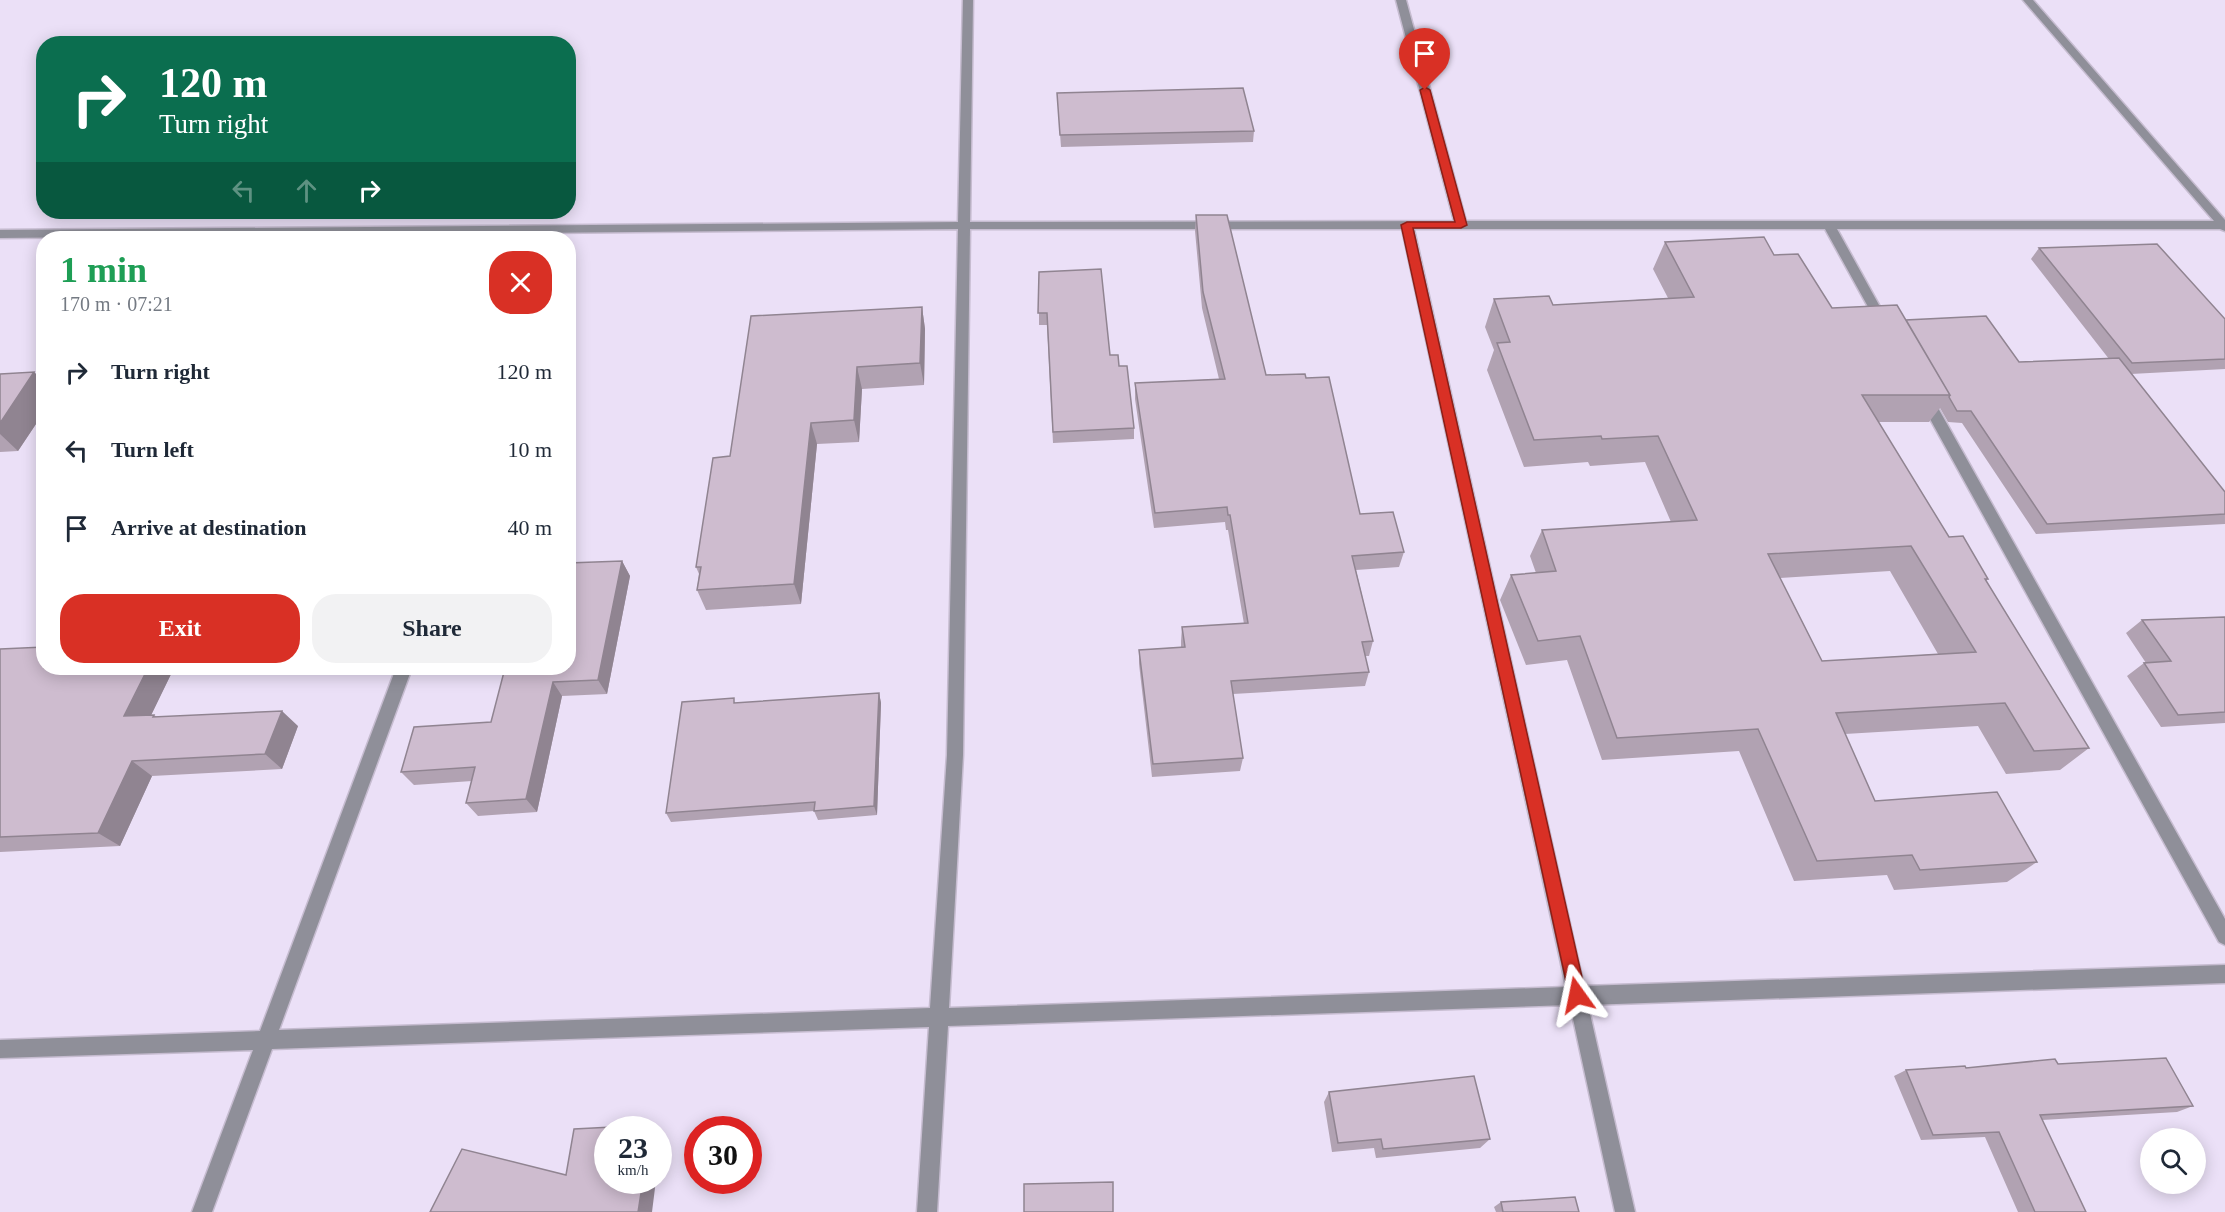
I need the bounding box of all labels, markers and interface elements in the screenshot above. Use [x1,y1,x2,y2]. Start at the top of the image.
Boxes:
pin [1399,28,1450,90]
icon: arrive [1408,37,1441,70]
icon: right [60,60,138,138]
text: 120 m [159,60,268,106]
text: Turn right [159,109,268,139]
icon: left [227,174,260,207]
icon: ahead [290,174,323,207]
icon: right [353,174,386,207]
text: 1 min [60,250,147,290]
button: close [489,251,552,314]
text: 170 m · 07:21 [60,293,173,315]
icon: right [60,356,93,389]
text: Turn right [111,359,210,384]
text: 120 m [496,359,552,384]
icon: left [60,434,93,467]
text: Turn left [111,437,194,462]
text: 10 m [507,437,552,462]
icon: arrive [60,512,93,545]
text: Arrive at destination [111,515,307,540]
text: 40 m [507,515,552,540]
button: Exit [60,594,300,663]
button: Share [312,594,552,663]
position arrow [1545,963,1609,1027]
speed limit sign: 30 [684,1116,762,1194]
map controls [2140,1128,2206,1194]
button: search [2140,1128,2206,1194]
text: 23 [618,1131,648,1164]
text: km/h [618,1162,648,1178]

